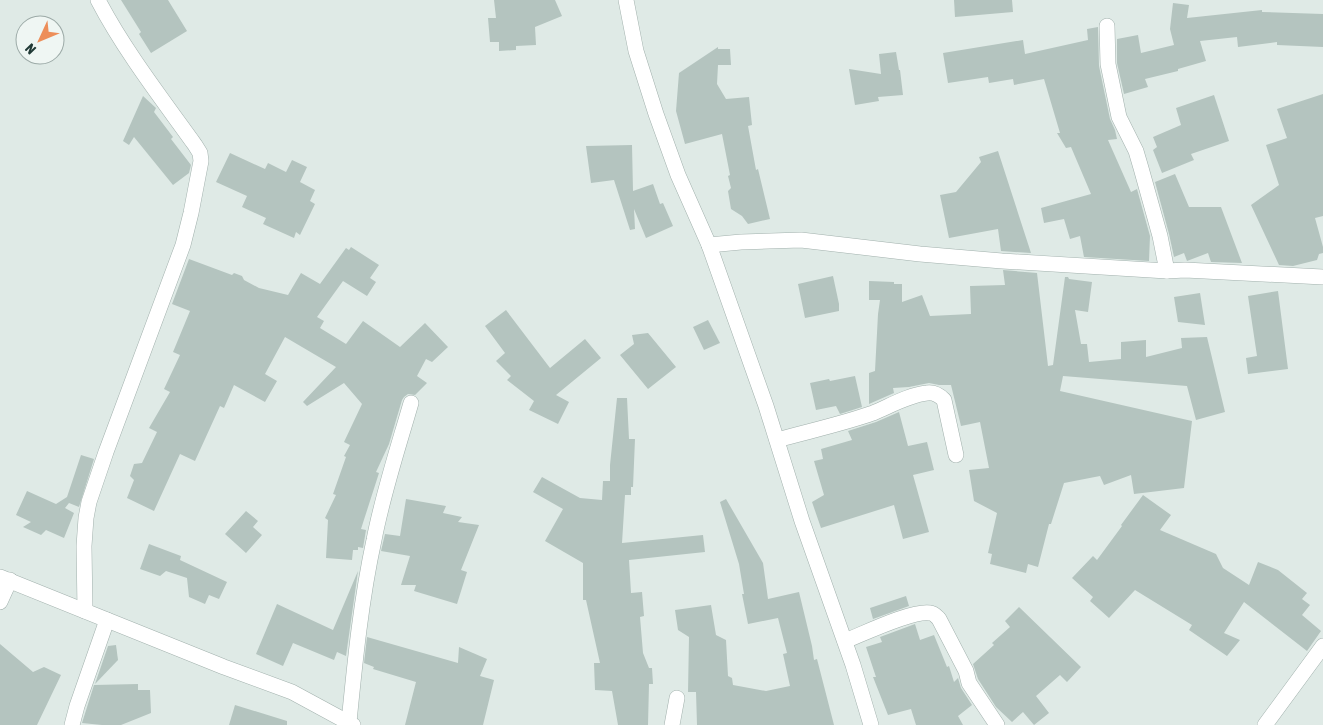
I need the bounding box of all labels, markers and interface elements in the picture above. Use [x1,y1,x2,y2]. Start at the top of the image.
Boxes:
north arrow [15,15,65,65]
text: N [22,41,39,58]

